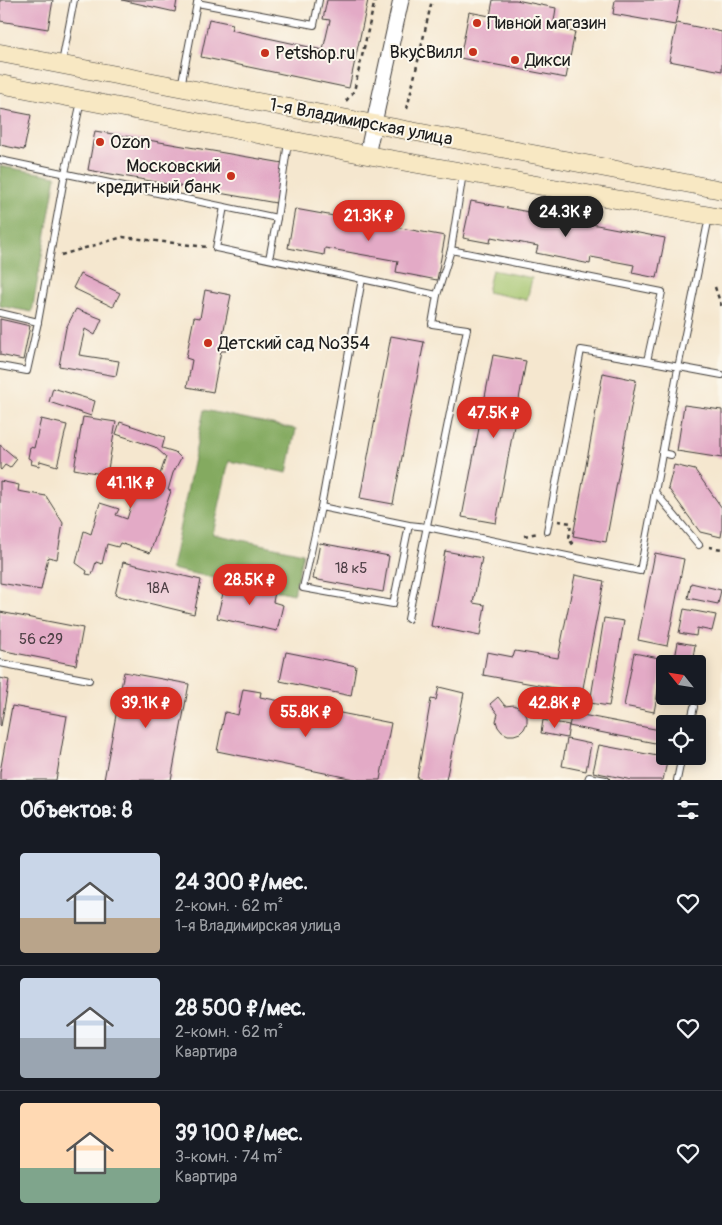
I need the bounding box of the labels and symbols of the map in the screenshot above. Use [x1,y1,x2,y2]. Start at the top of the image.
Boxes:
place label: Пивной магазин [487,12,606,35]
marker: Пивной магазин [471,17,483,29]
place label: ВкусВилл [390,41,463,64]
place label: Petshop.ru [275,42,355,65]
marker: ВкусВилл [467,46,479,58]
marker: Petshop.ru [259,47,271,59]
place label: Дикси [524,49,570,72]
marker: Дикси [509,54,521,66]
street label: 1-я Владимирская улица [267,93,455,151]
place label: Ozon [110,131,150,154]
marker: Ozon [94,136,106,148]
place label: Московский кредитный банк [96,155,221,199]
marker: Московский кредитный банк [225,170,237,182]
pin: 24.3K ₽ [520,196,612,238]
pin: 21.3K ₽ [323,200,415,242]
place label: Детский сад №354 [217,332,371,355]
marker: Детский сад №354 [202,337,214,349]
pin: 47.5K ₽ [448,396,540,439]
pin: 41.1K ₽ [85,466,177,509]
house number: 18 к5 [335,559,367,578]
pin: 28.5K ₽ [204,564,296,606]
house number: 18А [146,579,170,598]
house number: 56 с29 [19,630,63,649]
north arrow [656,655,706,705]
pin: 39.1K ₽ [100,686,192,729]
pin: 42.8K ₽ [509,686,601,729]
pin: 55.8K ₽ [260,696,352,738]

